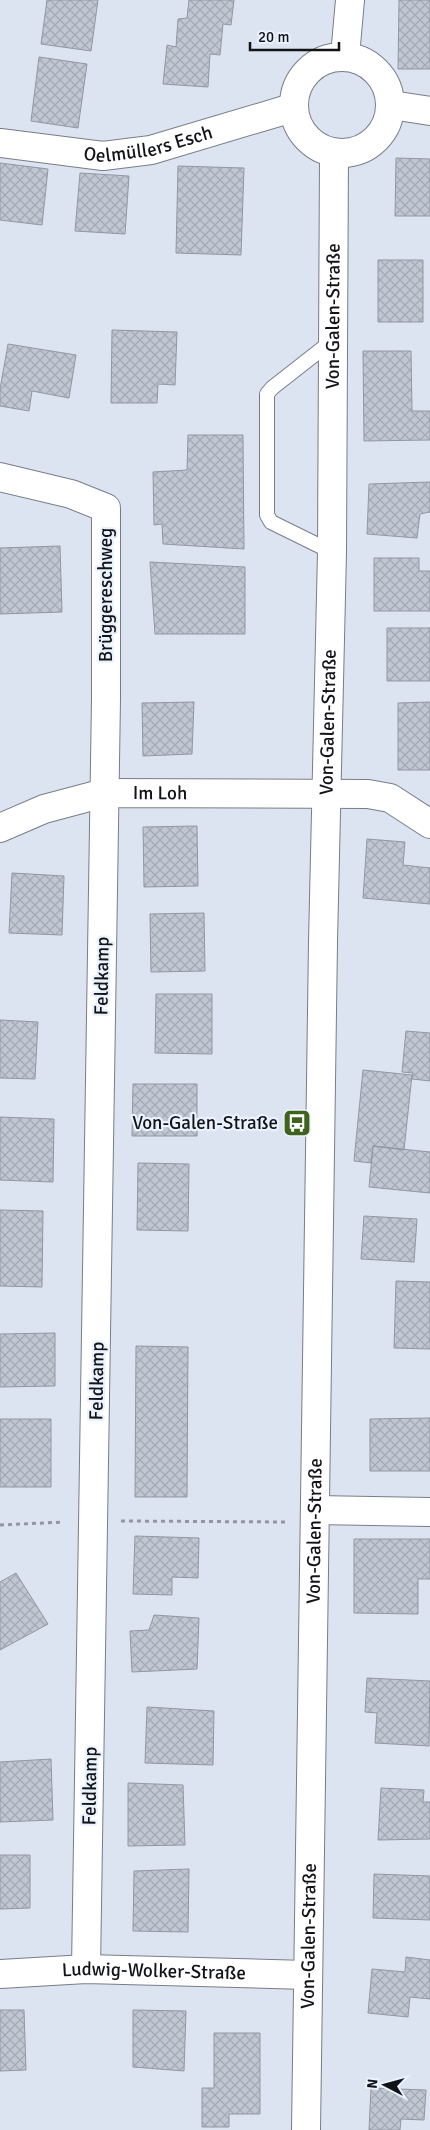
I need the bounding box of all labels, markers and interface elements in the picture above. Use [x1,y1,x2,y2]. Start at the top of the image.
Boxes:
scale bar [250,20,339,52]
text: 20 m [258,28,289,46]
street label: Oelmüllers Esch [82,120,215,168]
street label: Von-Galen-Straße [321,243,346,389]
street label: Brüggereschweg [94,528,118,662]
street label: Von-Galen-Straße [314,649,342,795]
street label: Im Loh [133,781,187,805]
street label: Feldkamp [89,936,115,1016]
bus stop icon: Von-Galen-Straße [282,1108,312,1138]
place label: Von-Galen-Straße [132,1111,278,1135]
street label: Feldkamp [84,1341,110,1421]
street label: Von-Galen-Straße [302,1458,328,1604]
street label: Feldkamp [77,1746,103,1826]
street label: Von-Galen-Straße [296,1863,322,2009]
street label: Ludwig-Wolker-Straße [61,1957,246,1985]
north arrow [360,2060,410,2110]
text: N [364,2078,382,2089]

